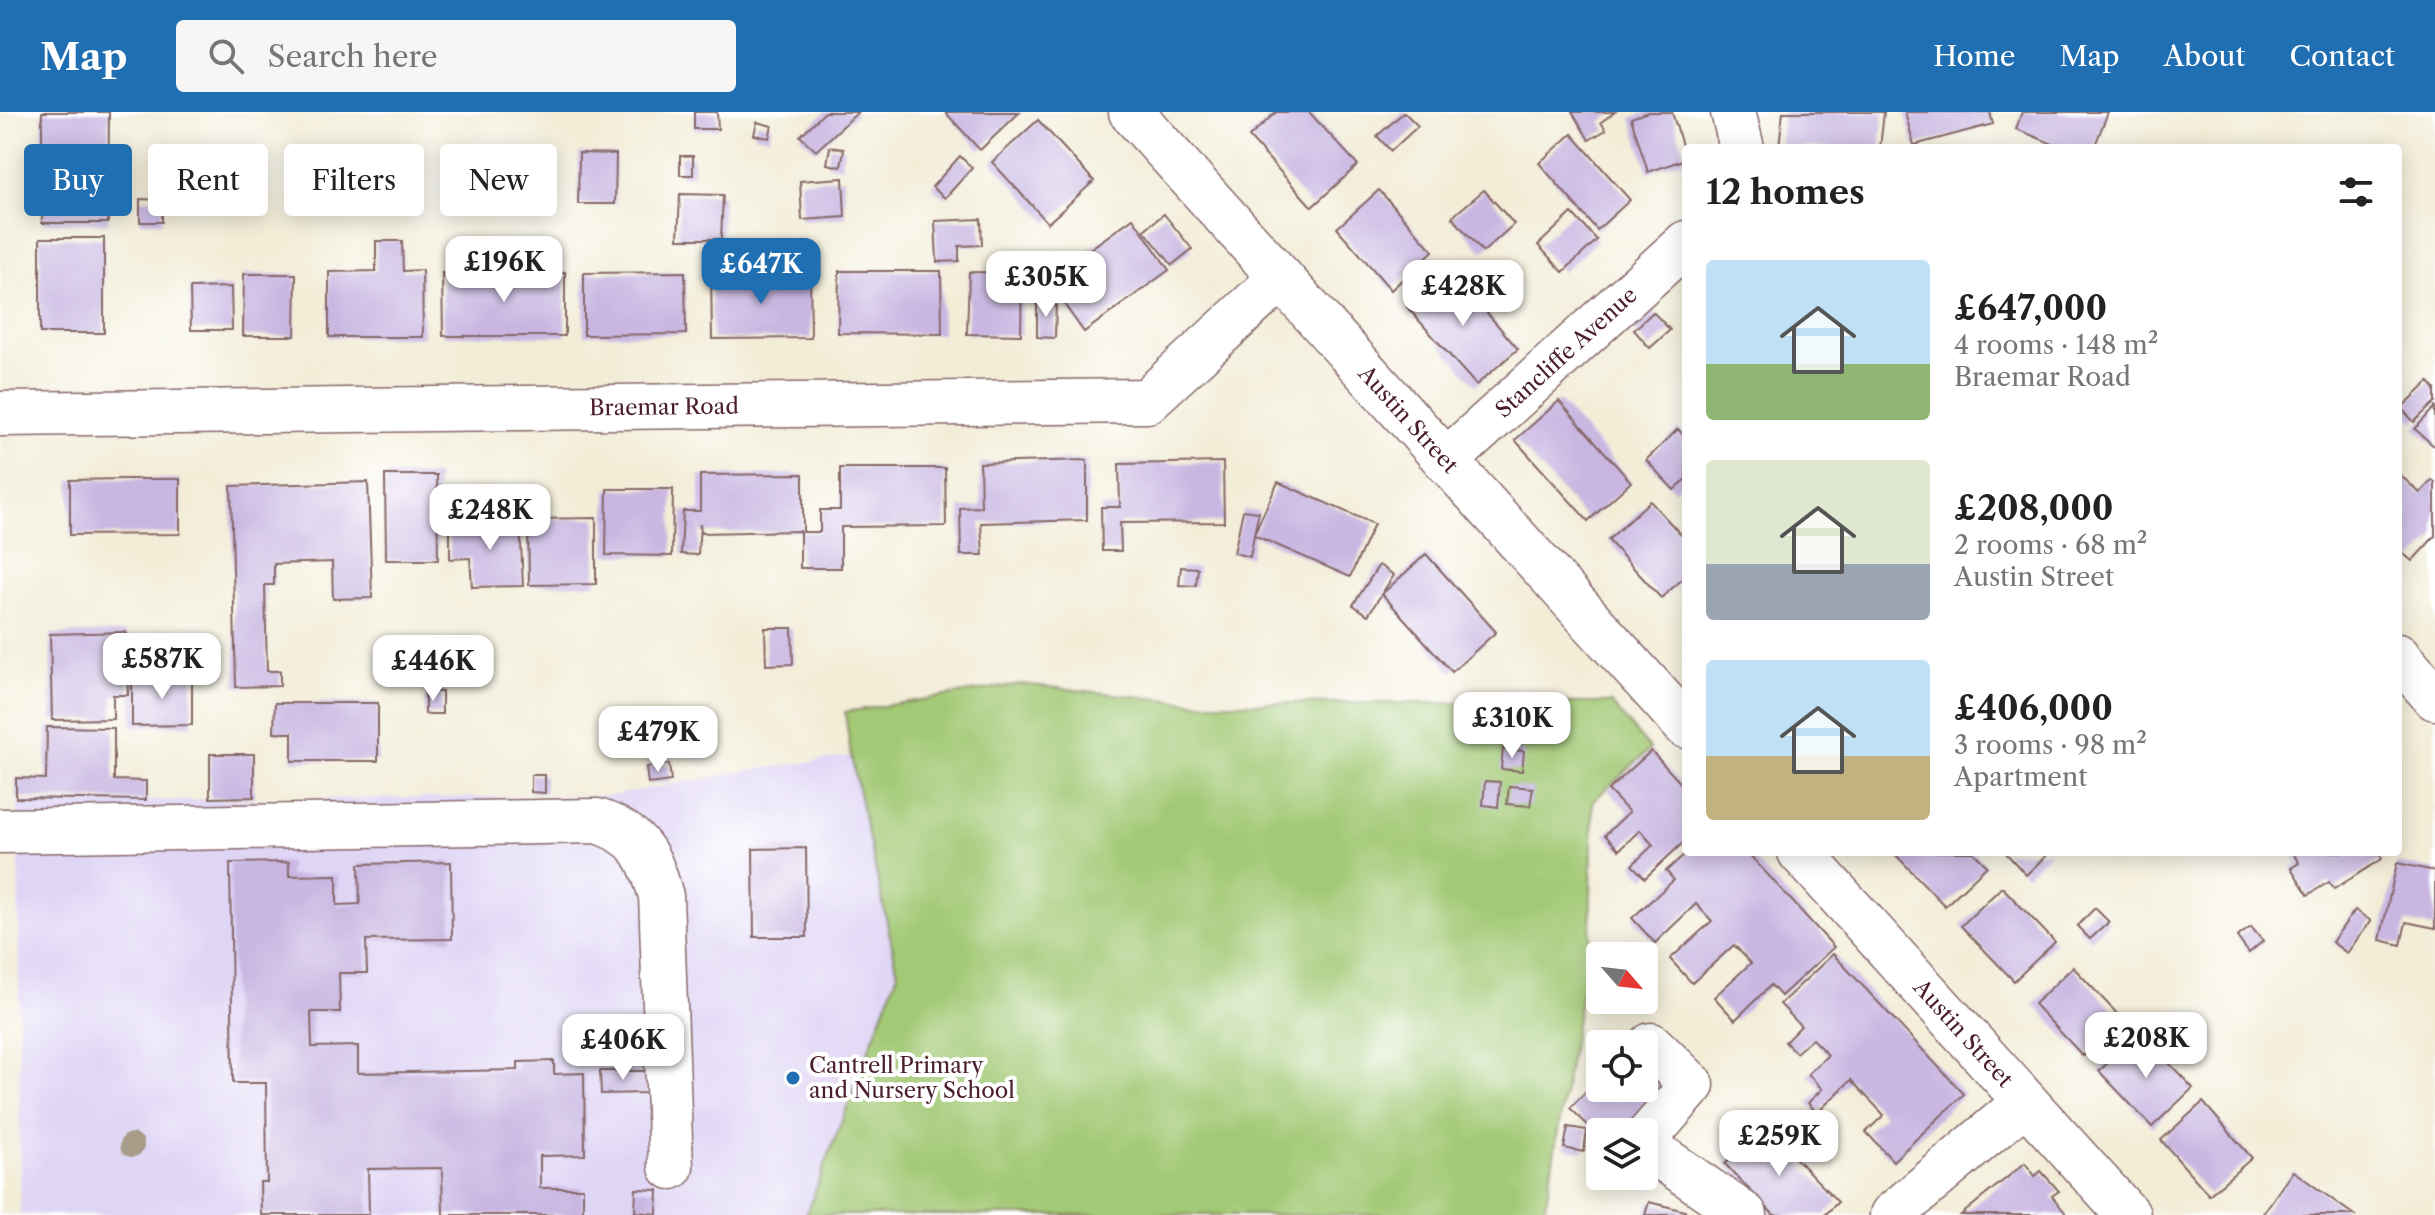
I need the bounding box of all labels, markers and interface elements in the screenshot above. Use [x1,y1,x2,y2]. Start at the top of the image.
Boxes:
search box [176,20,736,92]
text: Map [40,33,128,80]
icon: search [204,34,248,78]
text: Search here [268,38,438,75]
text: Home [1933,39,2015,73]
text: Map [2059,39,2119,73]
text: About [2163,39,2245,73]
text: Contact [2289,39,2395,73]
chip: Buy [24,144,132,216]
chip: Rent [148,144,268,216]
chip: Filters [284,144,424,216]
chip: New [440,144,557,216]
icon: filters [2334,170,2378,214]
text: 12 homes [1706,171,1865,213]
pin: £196K [448,236,560,304]
pin: £647K [705,238,817,306]
text: £196K [463,246,545,278]
text: £647K [720,248,802,280]
pin: £305K [990,251,1102,319]
pin: £428K [1407,260,1519,328]
text: £305K [1004,261,1088,293]
text: £428K [1420,270,1506,302]
street label: Stancliffe Avenue [1490,281,1643,423]
text: £647,000 [1954,287,2107,329]
icon: home [1770,292,1866,388]
text: 4 rooms · 148 m² [1954,329,2158,361]
street label: Austin Street [1352,359,1464,479]
text: Braemar Road [1954,361,2131,393]
street label: Braemar Road [589,393,739,421]
pin: £248K [434,484,546,552]
text: £208,000 [1954,487,2113,529]
icon: home [1770,492,1866,588]
text: £248K [447,494,533,526]
text: 2 rooms · 68 m² [1954,529,2147,561]
text: Austin Street [1954,561,2114,593]
pin: £587K [106,633,218,701]
pin: £446K [377,635,489,703]
text: £587K [121,643,203,675]
text: £446K [391,645,475,677]
text: £406,000 [1954,687,2113,729]
pin: £310K [1456,692,1568,760]
icon: home [1770,692,1866,788]
text: £310K [1472,702,1552,734]
pin: £479K [602,706,714,774]
text: £479K [617,716,699,748]
text: 3 rooms · 98 m² [1954,729,2147,761]
text: Apartment [1954,761,2087,793]
north arrow [1586,942,1658,1014]
map controls [1586,942,1658,1190]
street label: Austin Street [1907,973,2019,1093]
pin: £208K [2090,1012,2202,1080]
pin: £406K [567,1014,679,1082]
text: £208K [2103,1022,2189,1054]
text: £406K [580,1024,666,1056]
button: locate [1586,1030,1658,1102]
place label: Cantrell Primary and Nursery School [809,1052,1015,1104]
marker: Cantrell Primary and Nursery School [784,1069,802,1087]
pin: £259K [1723,1110,1835,1178]
button: layers [1586,1118,1658,1190]
text: £259K [1737,1120,1821,1152]

